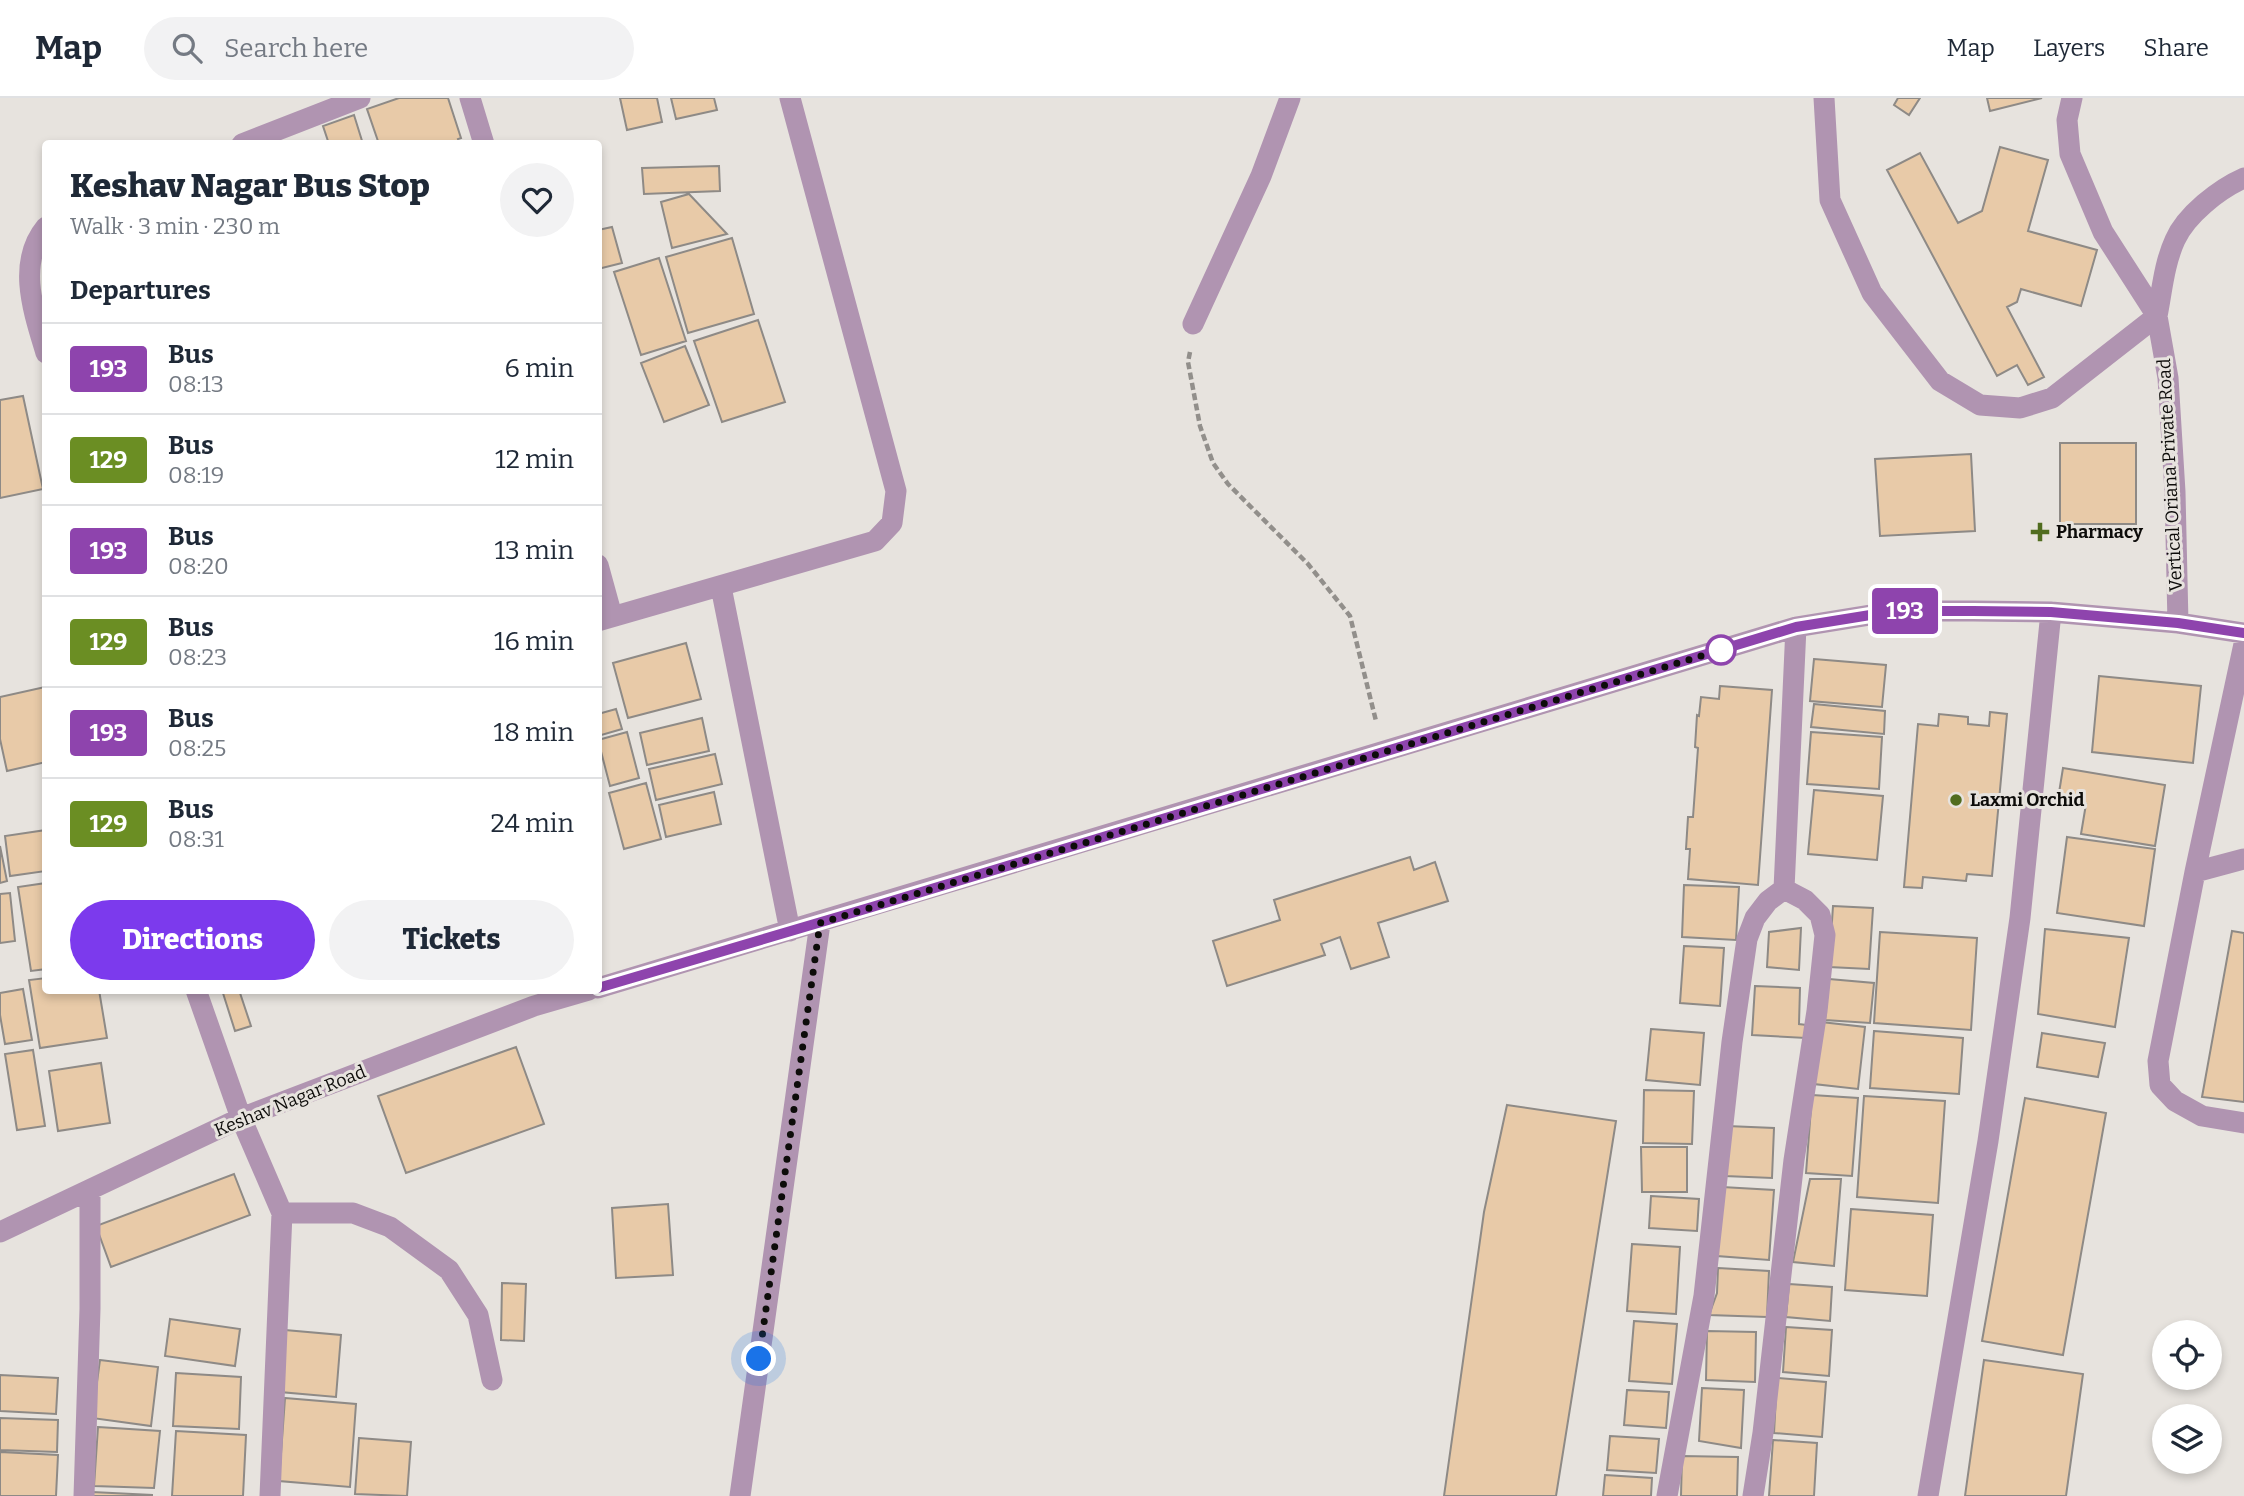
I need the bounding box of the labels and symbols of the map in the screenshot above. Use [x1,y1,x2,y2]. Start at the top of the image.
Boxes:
street label: Vertical Oriana Private Road [2153,358,2187,592]
place label: Pharmacy [2056,521,2144,543]
marker: Pharmacy [2030,522,2050,542]
line badge: 193 [1865,588,1945,634]
unlabelled marker [1706,635,1736,665]
place label: Laxmi Orchid [1970,789,2085,811]
marker: Laxmi Orchid [1948,792,1964,808]
street label: Keshav Nagar Road [211,1060,369,1141]
your location [741,1341,776,1376]

